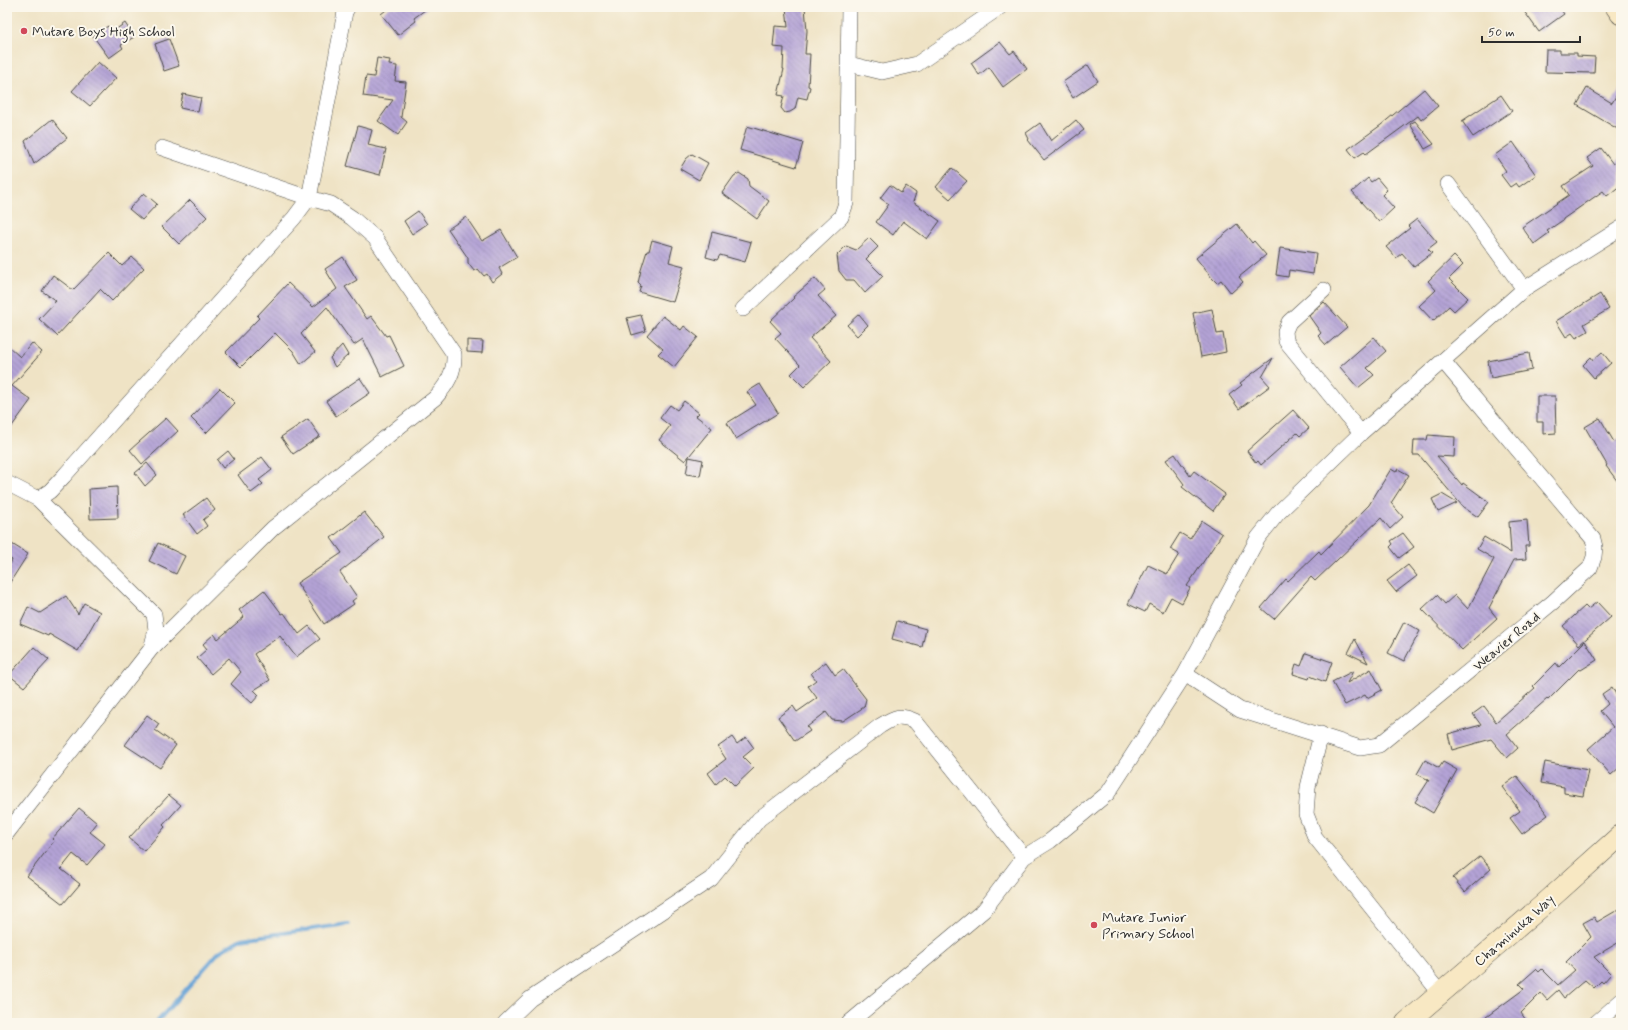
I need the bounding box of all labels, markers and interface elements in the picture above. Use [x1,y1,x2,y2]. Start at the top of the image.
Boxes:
scale bar [1482,18,1580,44]
place label: Mutare Boys High School [32,23,175,43]
text: 50 m [1488,25,1515,41]
marker: Mutare Boys High School [19,26,29,36]
street label: Weavier Road [1469,608,1544,675]
street label: Chaminuka Way [1471,891,1559,971]
place label: Mutare Junior Primary School [1102,909,1195,943]
marker: Mutare Junior Primary School [1089,920,1099,930]

